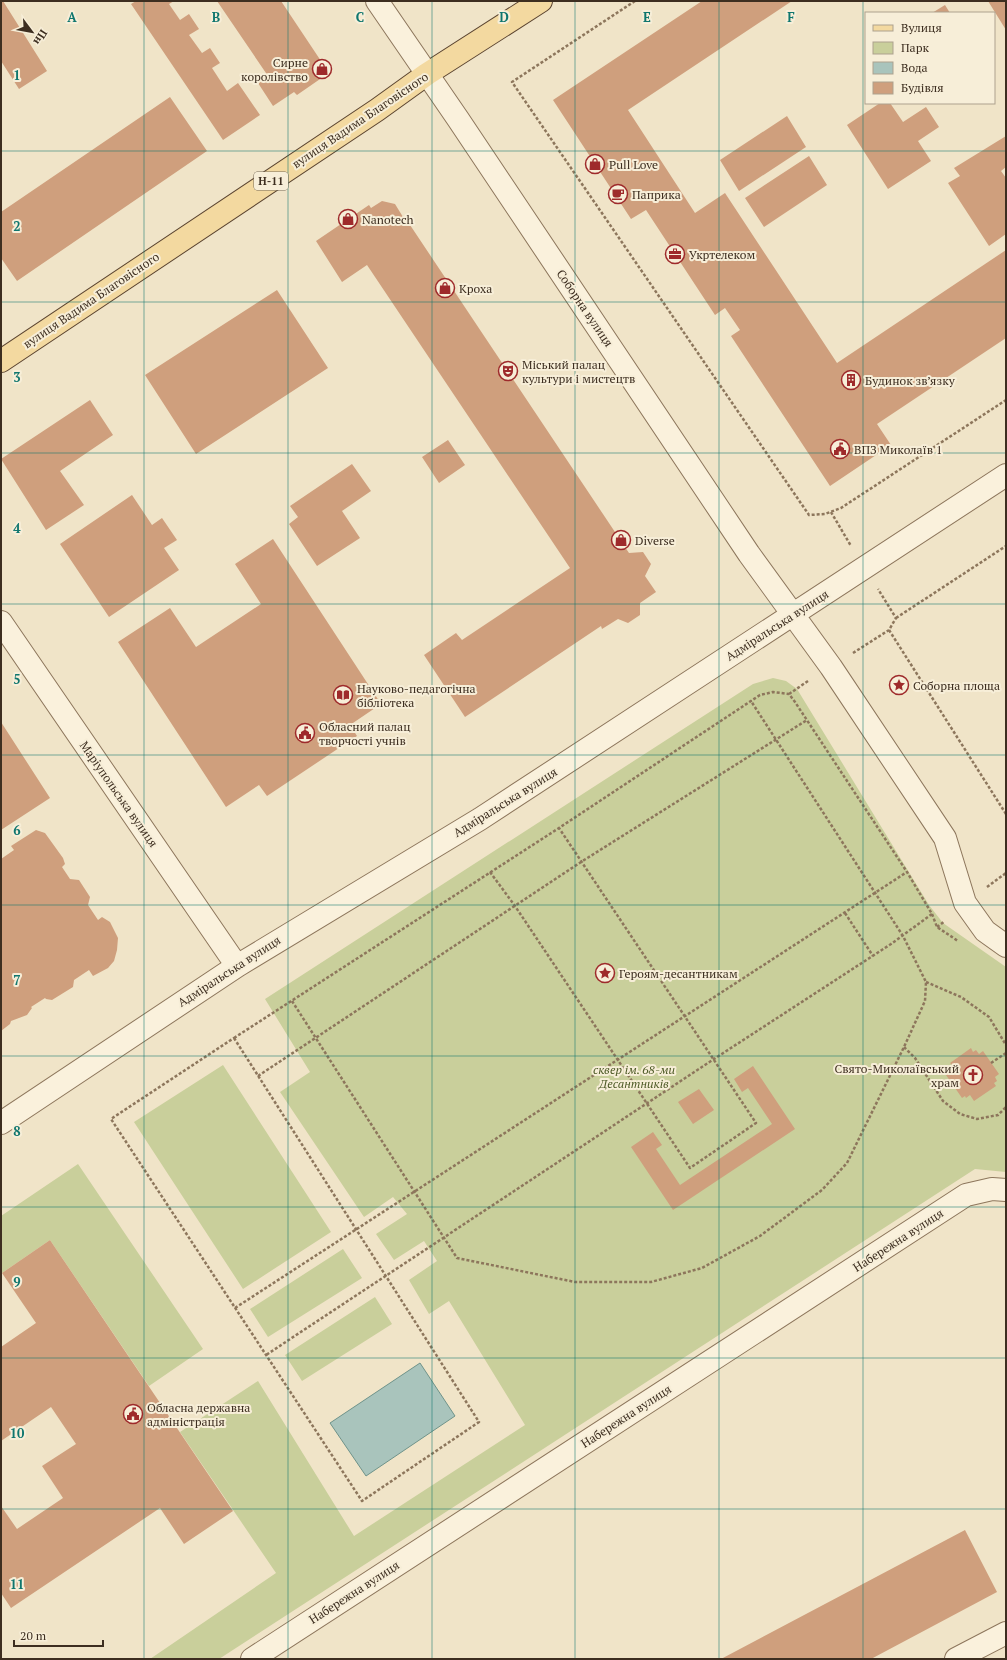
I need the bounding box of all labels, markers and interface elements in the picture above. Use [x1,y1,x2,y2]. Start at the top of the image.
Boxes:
text: A [67,8,77,26]
text: B [212,8,220,26]
text: C [356,8,364,26]
text: D [499,8,509,26]
text: E [643,8,651,26]
text: F [787,8,795,26]
north arrow [12,12,52,52]
legend [865,12,995,104]
text: Вулиця [901,20,942,35]
text: Пн [30,27,51,48]
text: Парк [901,40,929,55]
place label: Сирне королівство [241,55,308,84]
shop icon: Сирне королівство [311,58,333,80]
text: Вода [901,60,928,75]
text: 1 [13,66,21,84]
street label: вулиця Вадима Благовісного [289,69,431,171]
text: Будівля [901,80,944,95]
shop icon: Pull Love [584,153,606,175]
place label: Pull Love [609,157,658,172]
road number: Н-11 [254,172,288,190]
cafe icon: Паприка [607,183,629,205]
place label: Паприка [632,187,681,202]
shop icon: Nanotech [337,208,359,230]
place label: Nanotech [362,212,414,227]
text: 2 [13,217,21,235]
office icon: Укртелеком [664,243,686,265]
place label: Укртелеком [689,247,756,262]
street label: вулиця Вадима Благовісного [20,249,162,351]
street label: Соборна вулиця [554,266,616,350]
shop icon: Кроха [434,277,456,299]
place label: Кроха [459,281,492,296]
place label: Міський палац культури і мистецтв [522,357,635,386]
theatre icon: Міський палац культури і мистецтв [497,360,519,382]
text: 3 [13,368,21,386]
building icon: Будинок зв’язку [840,369,862,391]
place label: Будинок зв’язку [865,373,956,388]
public building icon: ВПЗ Миколаїв 1 [829,438,851,460]
place label: ВПЗ Миколаїв 1 [854,442,942,457]
text: 4 [13,519,21,537]
shop icon: Diverse [610,529,632,551]
place label: Diverse [635,533,675,548]
street label: Адміральська вулиця [723,586,831,664]
text: 5 [13,670,21,688]
place icon: Соборна площа [888,674,910,696]
place label: Соборна площа [913,678,1000,693]
place label: Науково-педагогічна бібліотека [357,681,476,710]
library icon: Науково-педагогічна бібліотека [332,684,354,706]
place label: Обласний палац творчості учнів [319,719,411,748]
public building icon: Обласний палац творчості учнів [294,722,316,744]
street label: Маріупольська вулиця [77,738,161,850]
street label: Адміральська вулиця [450,764,560,840]
text: 6 [13,821,21,839]
street label: Адміральська вулиця [175,932,283,1010]
place icon: Героям-десантникам [594,962,616,984]
place label: Героям-десантникам [619,966,738,981]
text: 7 [13,971,21,989]
place label: Свято-Миколаївський храм [834,1061,959,1090]
park label: сквер ім. 68-ми Десантників [593,1062,675,1091]
church icon: Свято-Миколаївський храм [962,1064,984,1086]
text: 8 [13,1122,21,1140]
street label: Набережна вулиця [850,1205,946,1275]
text: 9 [13,1273,21,1291]
street label: Набережна вулиця [578,1381,674,1451]
place label: Обласна державна адміністрація [147,1400,250,1429]
public building icon: Обласна державна адміністрація [122,1403,144,1425]
text: 10 [10,1424,25,1442]
street label: Набережна вулиця [306,1557,402,1627]
text: 11 [10,1575,24,1593]
scale bar [14,1622,103,1648]
text: 20 m [20,1628,47,1643]

